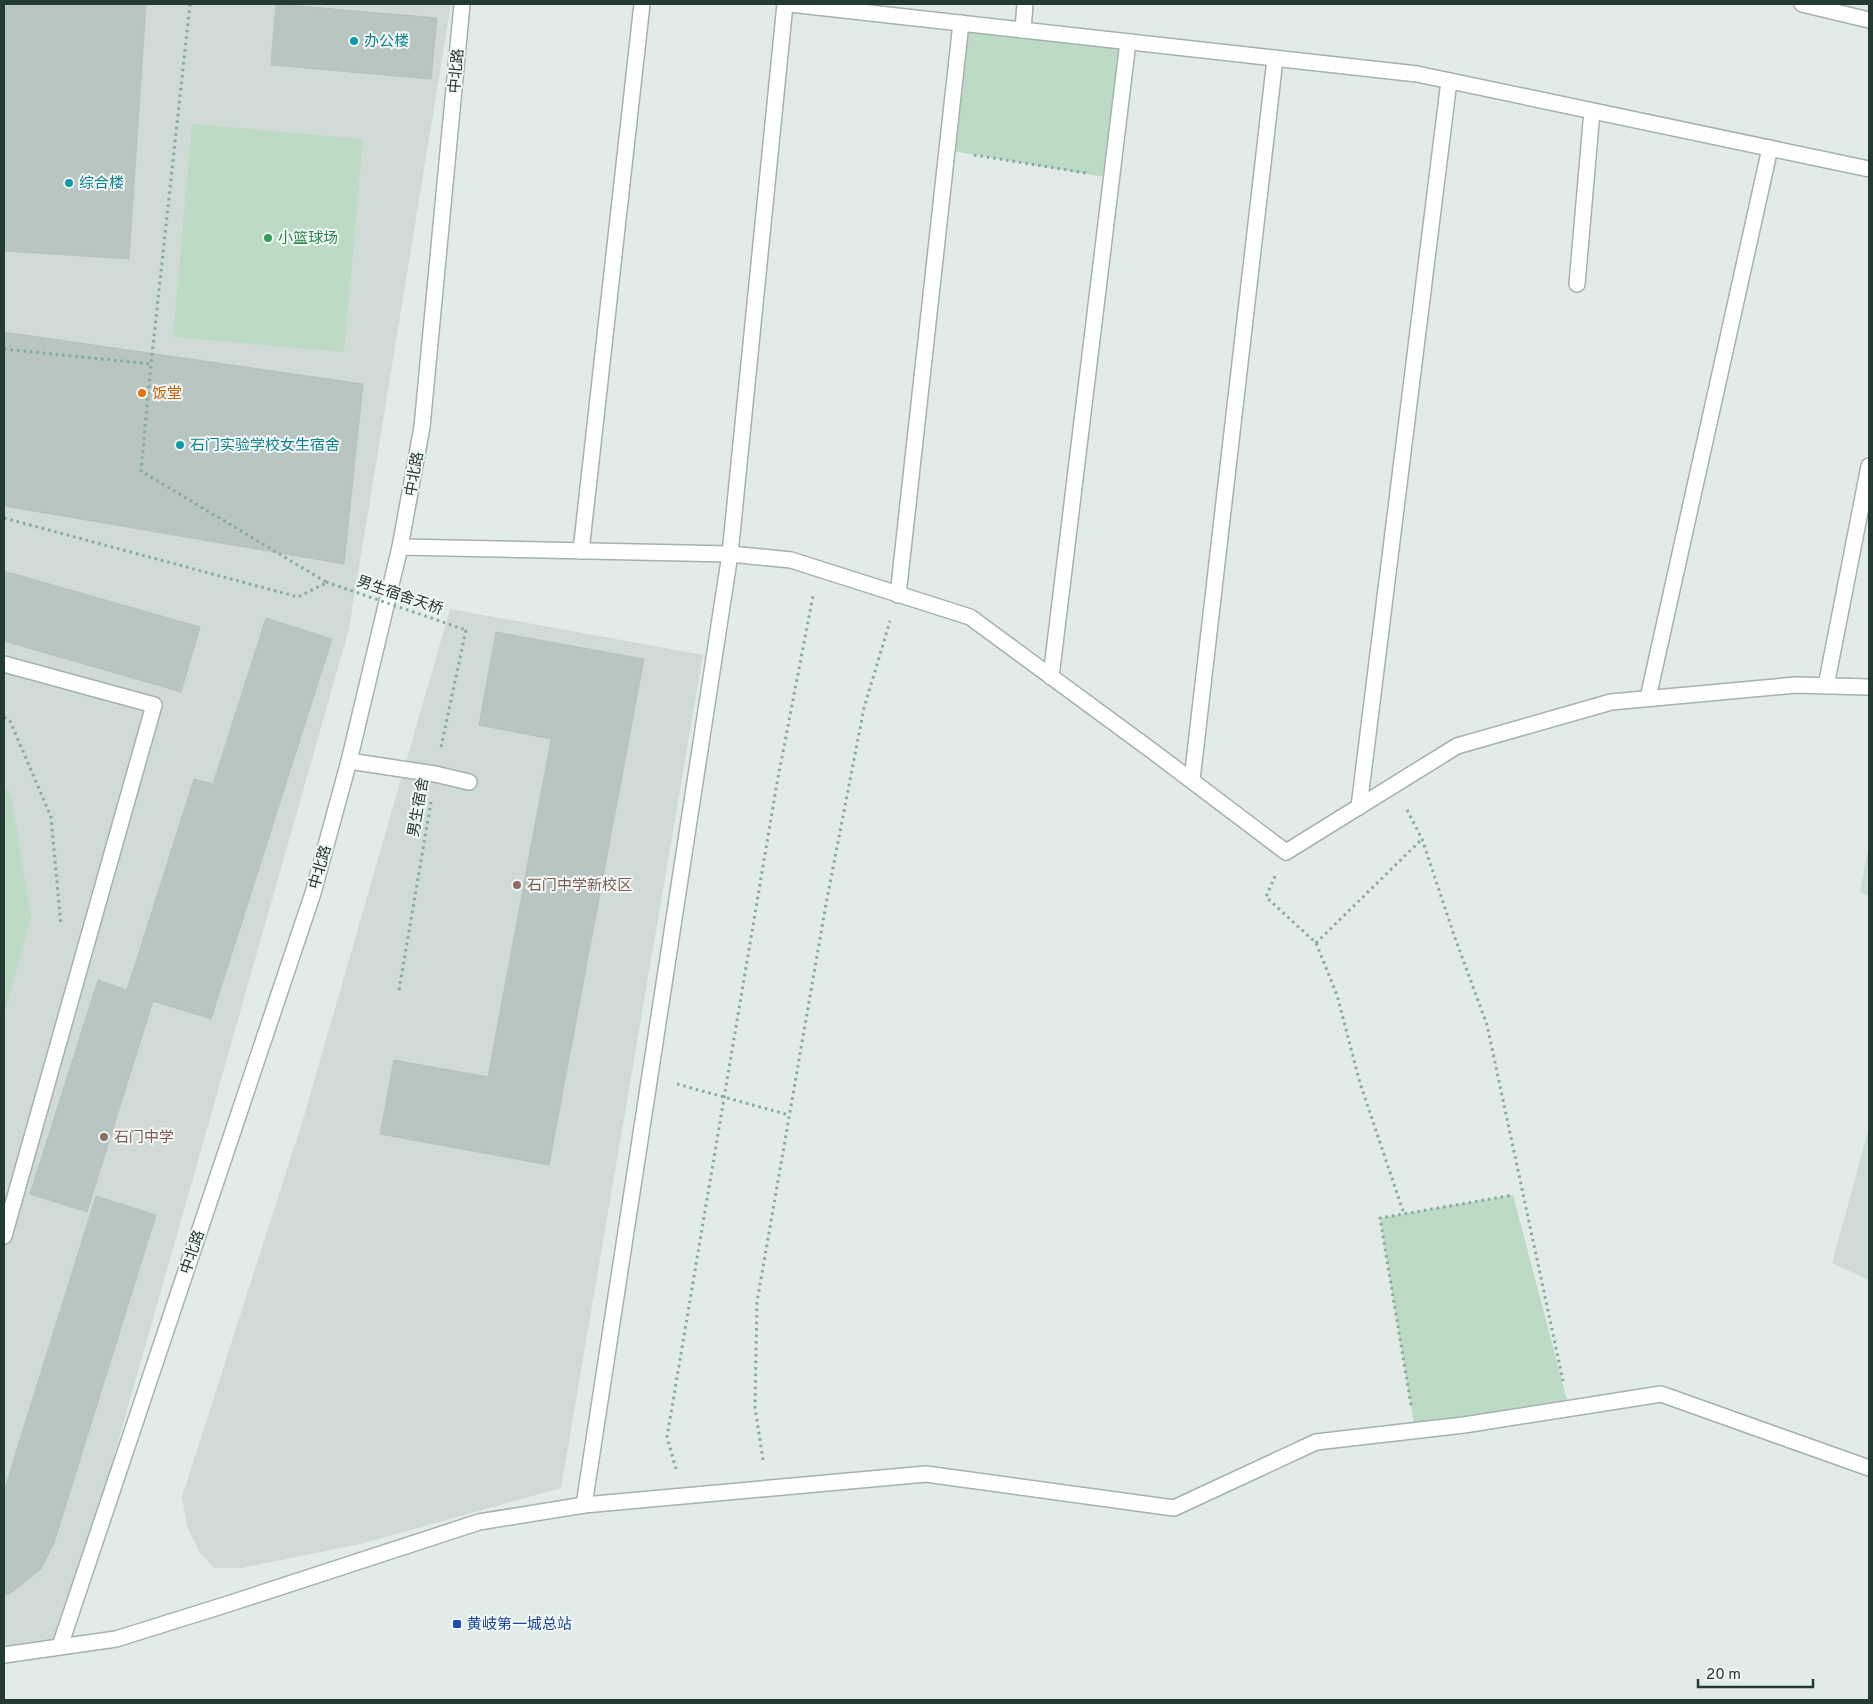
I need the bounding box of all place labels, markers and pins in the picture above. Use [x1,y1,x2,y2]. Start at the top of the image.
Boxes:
place label: 办公楼 [364,33,409,52]
marker: 办公楼 [348,35,360,47]
place label: 综合楼 [79,175,124,194]
marker: 综合楼 [63,177,75,189]
place label: 小篮球场 [278,230,338,249]
marker: 小篮球场 [262,232,274,244]
place label: 饭堂 [152,385,182,404]
marker: 饭堂 [136,387,148,399]
place label: 石门实验学校女生宿舍 [190,436,340,456]
marker: 石门实验学校女生宿舍 [174,439,186,451]
place label: 石门中学新校区 [527,876,632,896]
marker: 石门中学新校区 [511,879,523,891]
place label: 石门中学 [114,1129,174,1148]
marker: 石门中学 [98,1131,110,1143]
place label: 黄岐第一城总站 [467,1616,572,1635]
marker: 黄岐第一城总站 [451,1618,463,1630]

